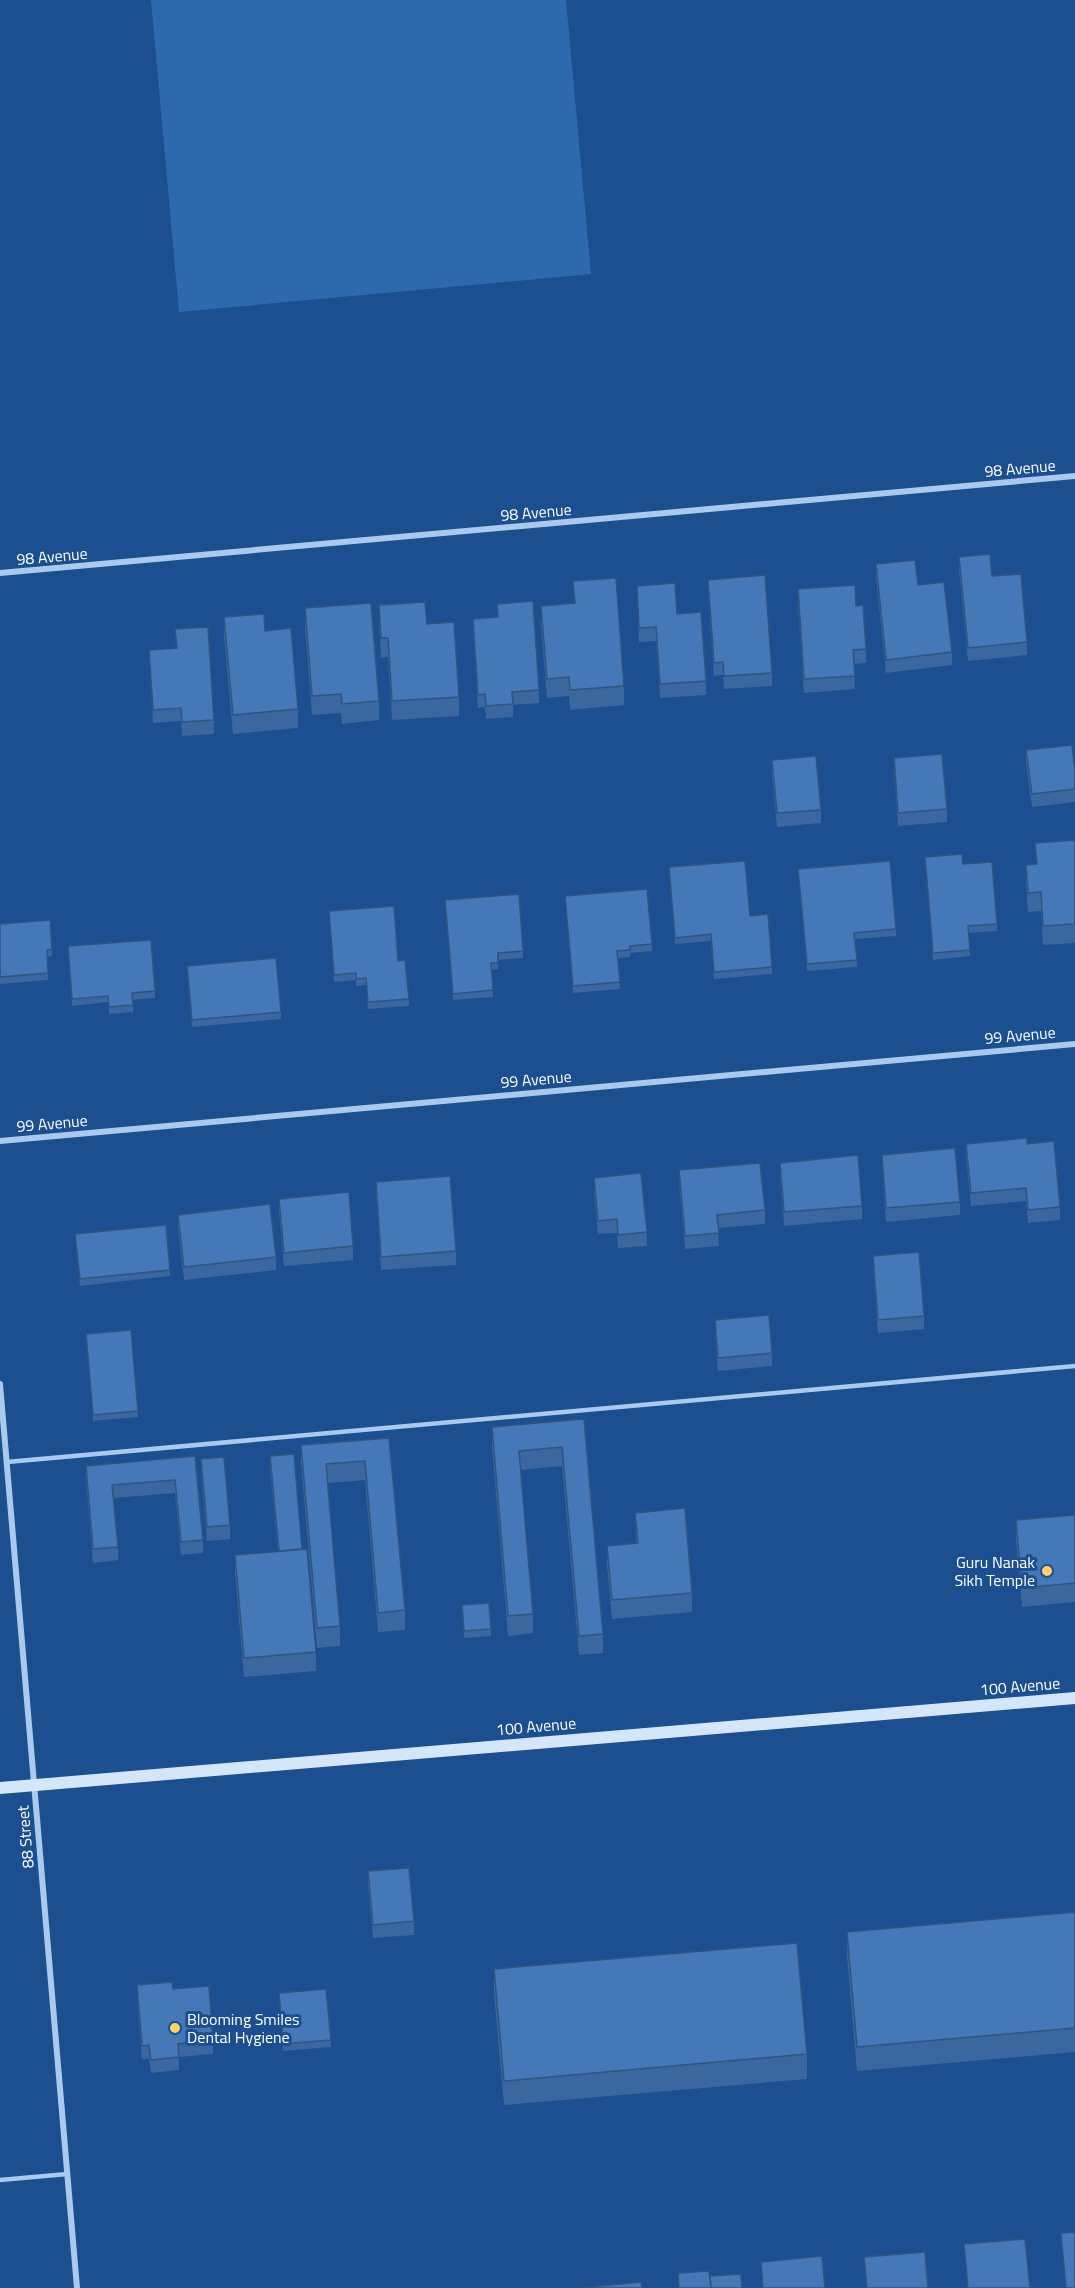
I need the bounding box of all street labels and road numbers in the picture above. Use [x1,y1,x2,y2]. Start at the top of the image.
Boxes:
street label: 98 Avenue [983,453,1057,483]
street label: 98 Avenue [499,497,573,527]
street label: 98 Avenue [15,541,89,571]
street label: 99 Avenue [983,1020,1057,1050]
street label: 99 Avenue [499,1064,573,1094]
street label: 99 Avenue [15,1108,89,1138]
street label: 100 Avenue [979,1671,1061,1701]
street label: 100 Avenue [495,1711,577,1741]
street label: 88 Street [10,1804,40,1869]

